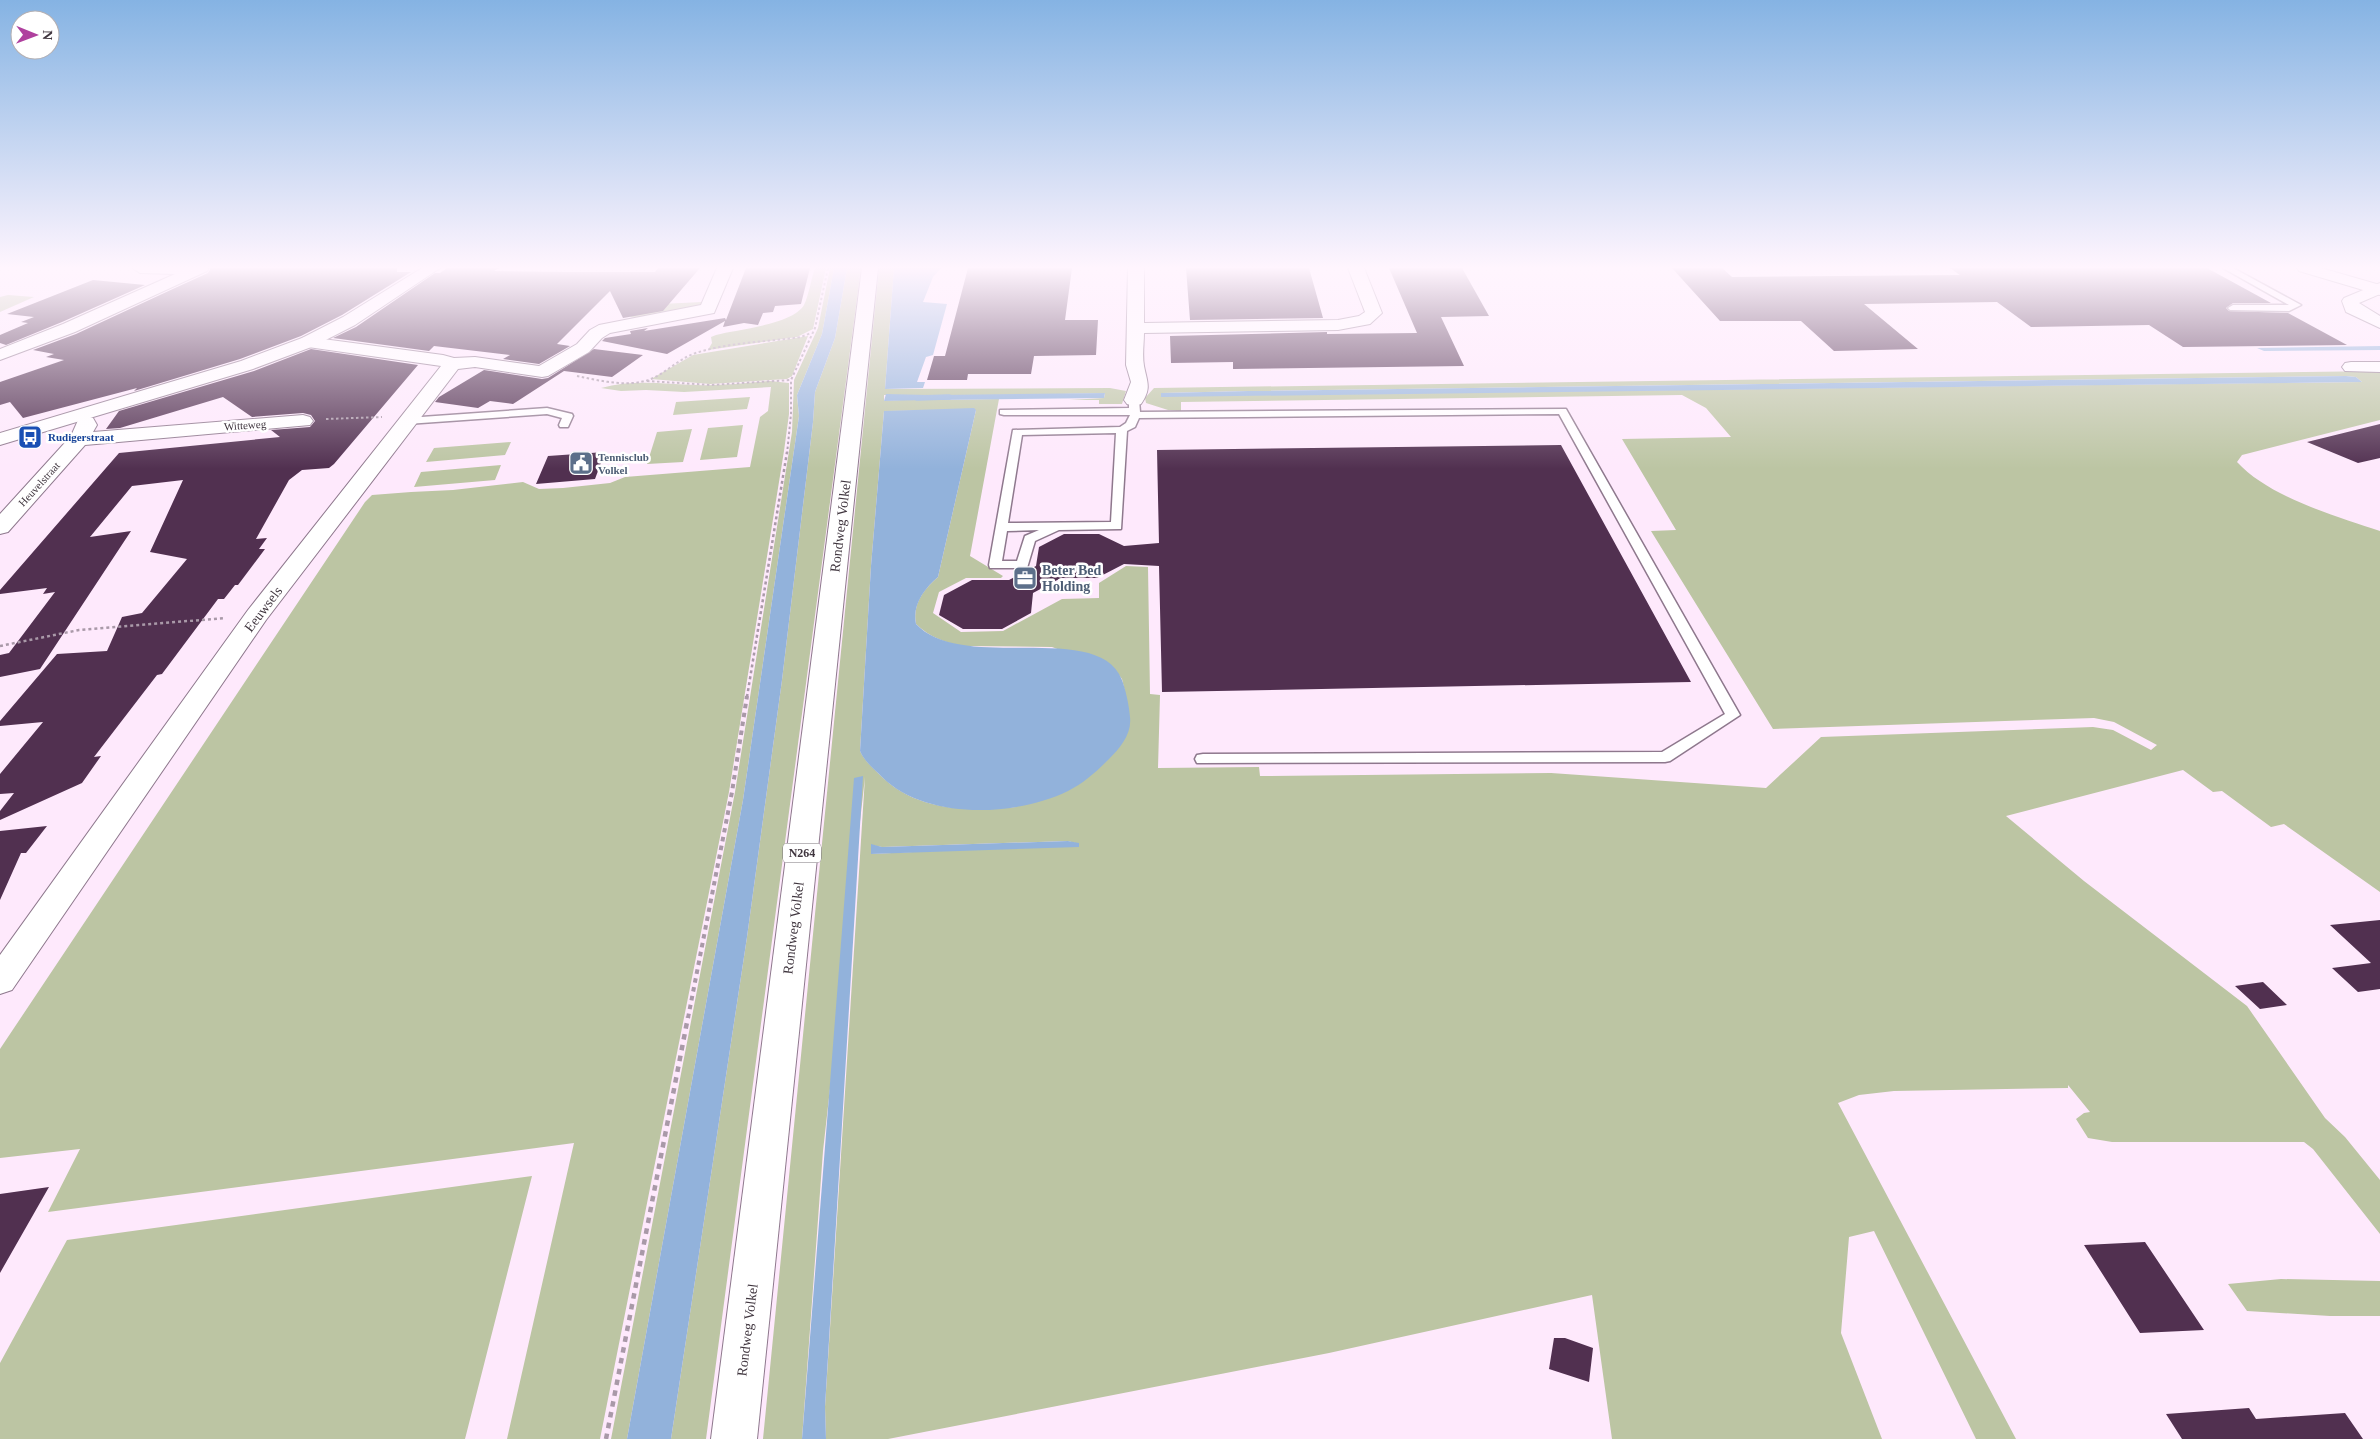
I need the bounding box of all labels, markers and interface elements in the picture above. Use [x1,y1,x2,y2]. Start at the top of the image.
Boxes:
north arrow [10,10,60,60]
text: N [40,30,55,40]
street label: Witteweg [223,418,267,432]
bus stop icon: Rudigerstraat [17,424,43,450]
place label: Rudigerstraat [48,431,114,443]
public building icon: Tennisclub Volkel [568,450,594,476]
place label: Tennisclub Volkel [598,451,649,476]
street label: Heuvelstraat [16,459,62,509]
street label: Rondweg Volkel [827,479,854,573]
place label: Beter Bed Holding [1042,563,1101,594]
office icon: Beter Bed Holding [1012,565,1038,591]
street label: Eeuwsels [241,584,285,635]
road number: N264 [783,844,821,862]
street label: Rondweg Volkel [780,881,807,975]
street label: Rondweg Volkel [734,1283,761,1377]

